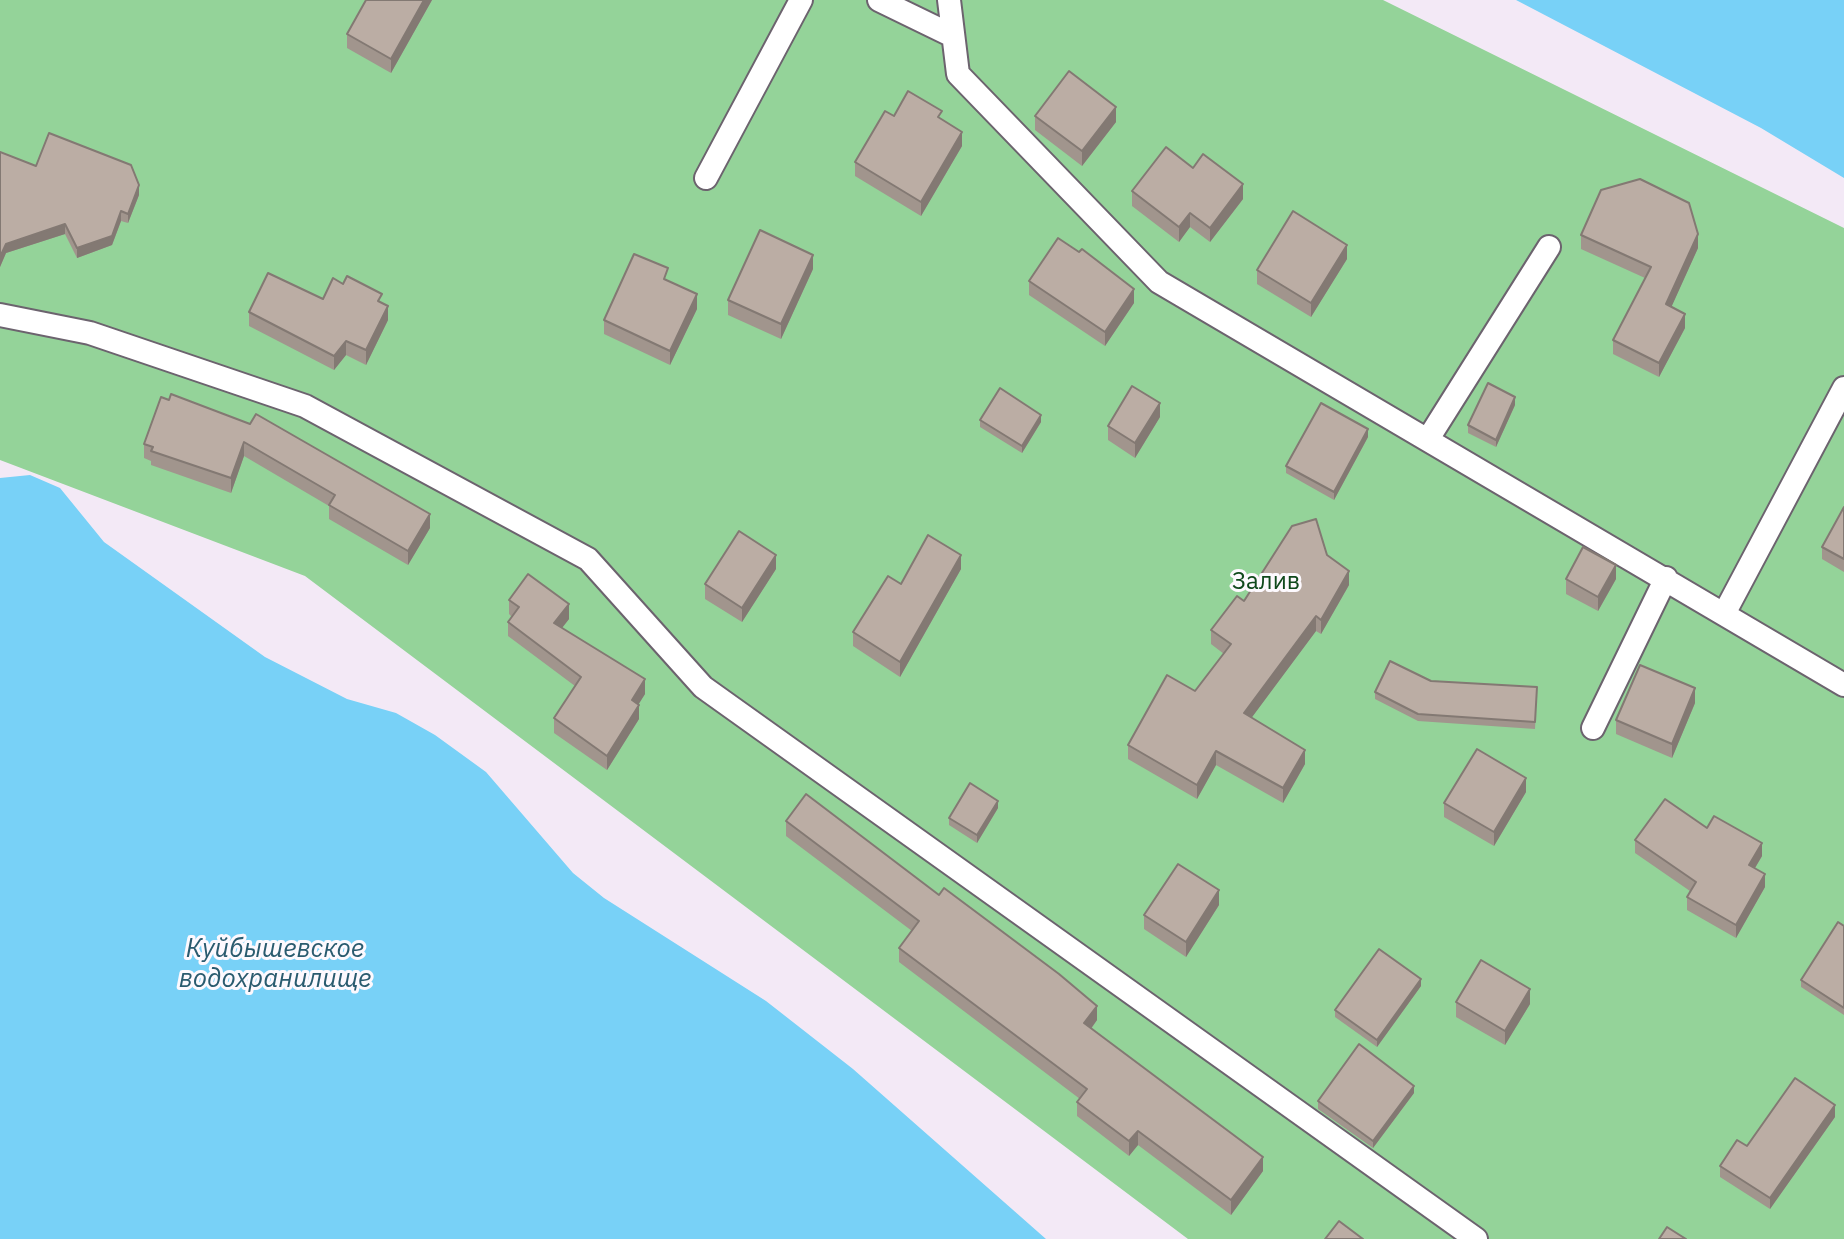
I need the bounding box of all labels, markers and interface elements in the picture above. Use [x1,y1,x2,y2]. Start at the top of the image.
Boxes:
park label: Залив [1232,568,1300,596]
water label: Куйбышевское водохранилище [179,933,371,994]

